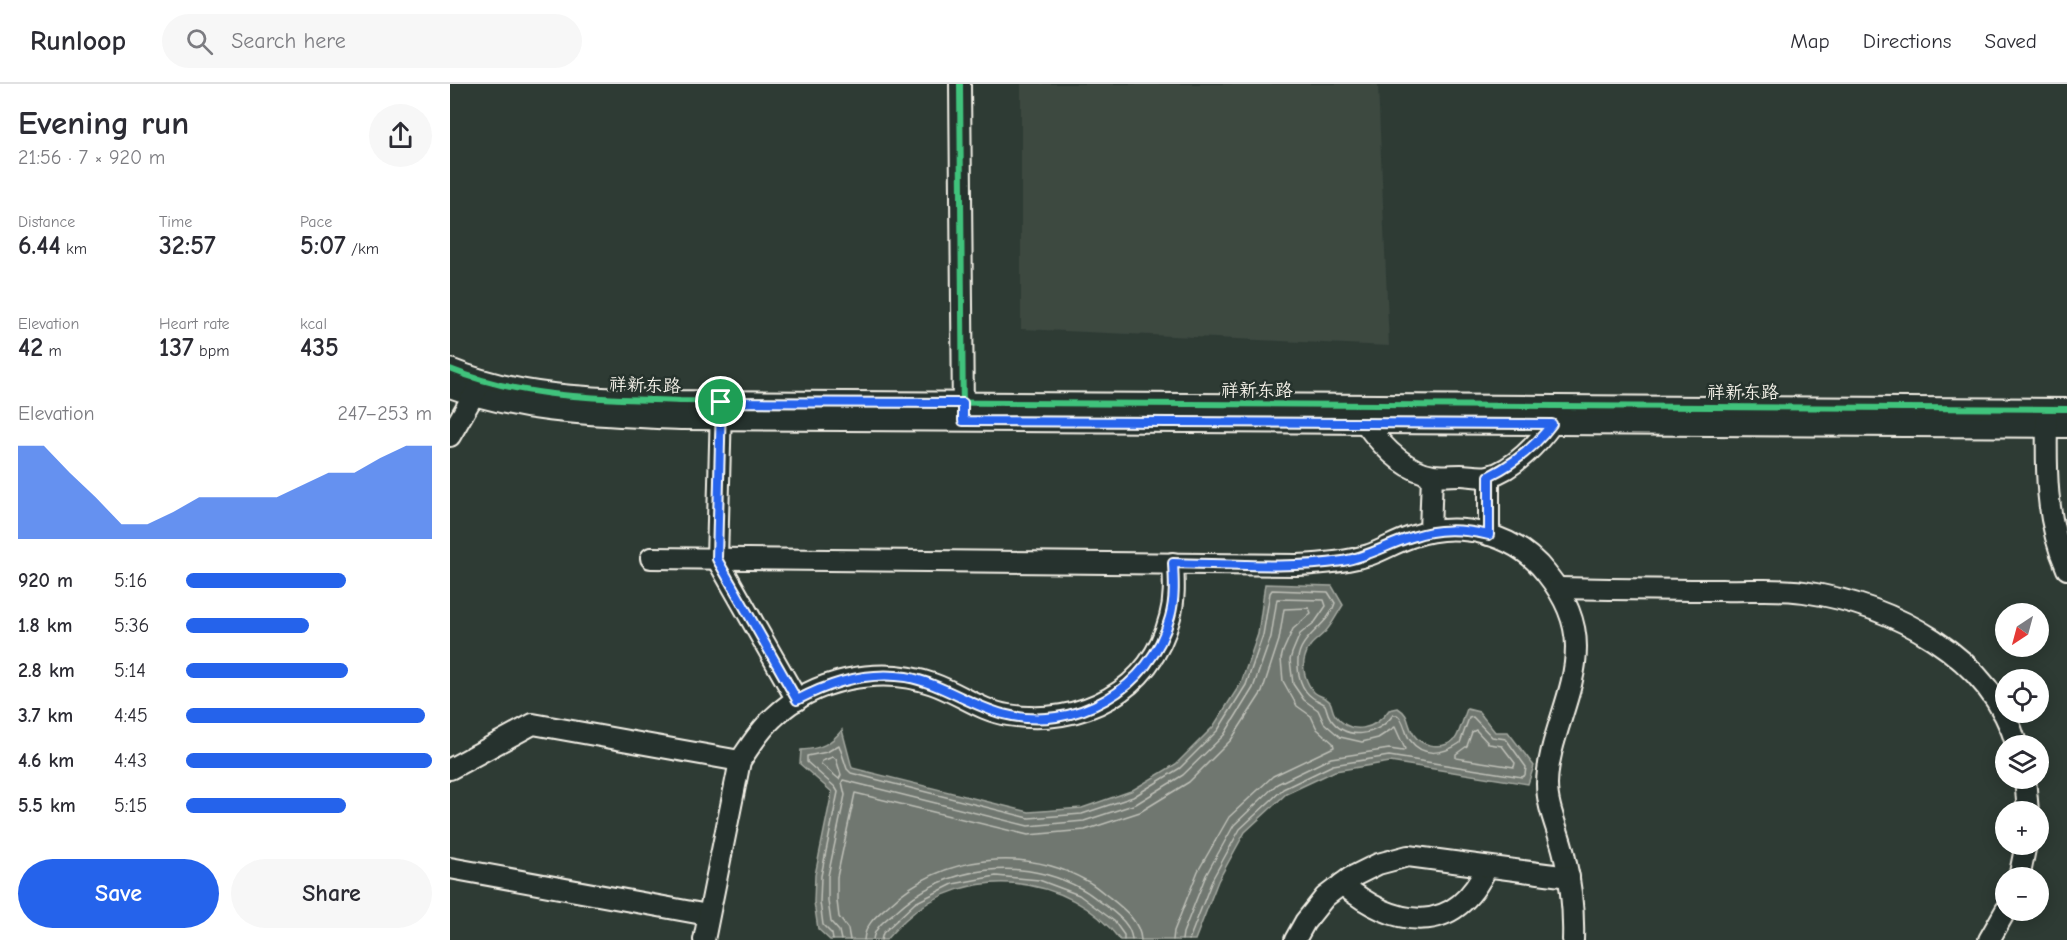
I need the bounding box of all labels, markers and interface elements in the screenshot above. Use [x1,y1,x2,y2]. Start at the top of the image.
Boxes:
search box [162,14,582,68]
text: Runloop [30,25,126,57]
icon: search [183,25,216,58]
text: Search here [231,28,346,54]
text: Map [1790,29,1830,53]
text: Directions [1863,29,1952,53]
text: Saved [1985,29,2037,53]
text: Evening run [18,104,189,142]
button: share [369,104,432,167]
text: 21:56 · 7 × 920 m [18,146,165,169]
text: Distance [18,213,75,231]
text: Time [159,213,192,231]
text: Pace [300,213,332,231]
text: 6.44 [18,231,61,261]
text: 32:57 [159,231,216,261]
text: 5:07 [300,231,346,261]
text: km [61,240,87,258]
text: /km [346,240,379,258]
text: Elevation [18,315,79,333]
text: Heart rate [159,315,230,333]
text: kcal [300,315,327,333]
text: 42 [18,333,43,363]
text: 137 [159,333,194,363]
text: 435 [300,333,339,363]
text: m [43,342,62,360]
text: bpm [194,342,229,360]
street label: 祥新东路 [609,374,681,397]
pin [695,376,746,427]
street label: 祥新东路 [1221,380,1293,401]
street label: 祥新东路 [1707,382,1779,403]
icon: arrive [704,385,737,418]
text: Elevation [18,402,95,425]
text: 247–253 m [337,402,432,425]
text: 920 m [18,569,73,592]
text: 5:16 [114,569,147,592]
north arrow [1995,603,2049,657]
map controls [1995,603,2049,921]
text: 1.8 km [18,614,73,637]
text: 5:36 [114,614,149,637]
text: 2.8 km [18,659,75,682]
text: 5:14 [114,659,146,682]
button: locate [1995,669,2049,723]
text: 3.7 km [18,704,73,727]
text: 4:45 [114,704,148,727]
button: layers [1995,735,2049,789]
text: 4.6 km [18,749,74,772]
text: 4:43 [114,749,147,772]
text: 5.5 km [18,794,76,817]
text: 5:15 [114,794,147,817]
button: + [1995,801,2049,855]
button: Save [18,859,219,928]
button: Share [231,859,432,928]
button: − [1995,867,2049,921]

